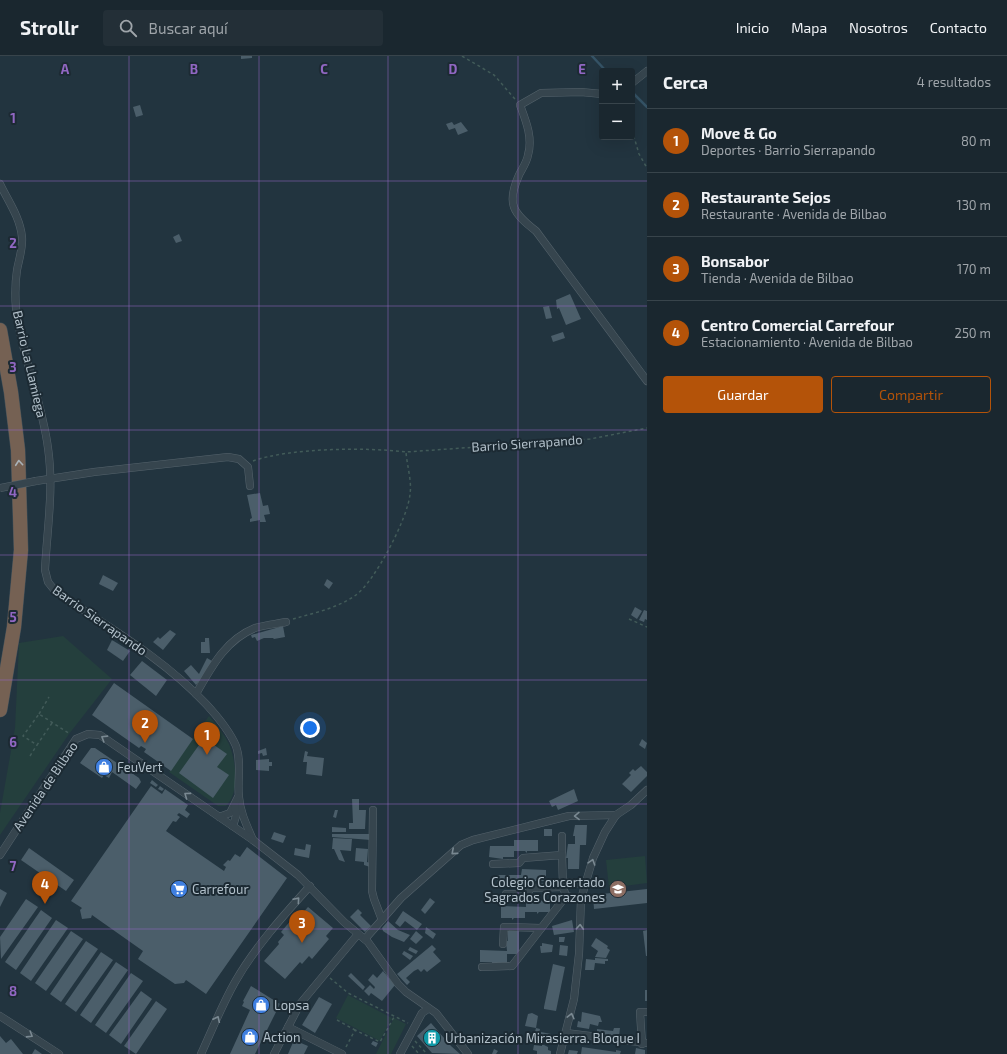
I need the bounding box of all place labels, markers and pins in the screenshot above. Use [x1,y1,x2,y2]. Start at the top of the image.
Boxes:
pin: 2 [132,710,158,743]
pin: 1 [194,722,220,755]
shop icon: FeuVert [94,757,114,777]
place label: FeuVert [117,759,162,775]
pin: 4 [32,871,58,904]
place label: Colegio Concertado Sagrados Corazones [484,874,605,905]
supermarket icon: Carrefour [169,879,189,899]
school or university icon: Colegio Concertado Sagrados Corazones [608,879,628,899]
place label: Carrefour [192,881,249,897]
pin: 3 [289,910,315,943]
shop icon: Lopsa [251,995,271,1015]
place label: Lopsa [274,997,309,1013]
shop icon: Action [240,1027,260,1047]
building icon: Urbanización Mirasierra. Bloque I [422,1028,442,1048]
place label: Action [263,1029,301,1045]
place label: Urbanización Mirasierra. Bloque I [445,1030,640,1046]

